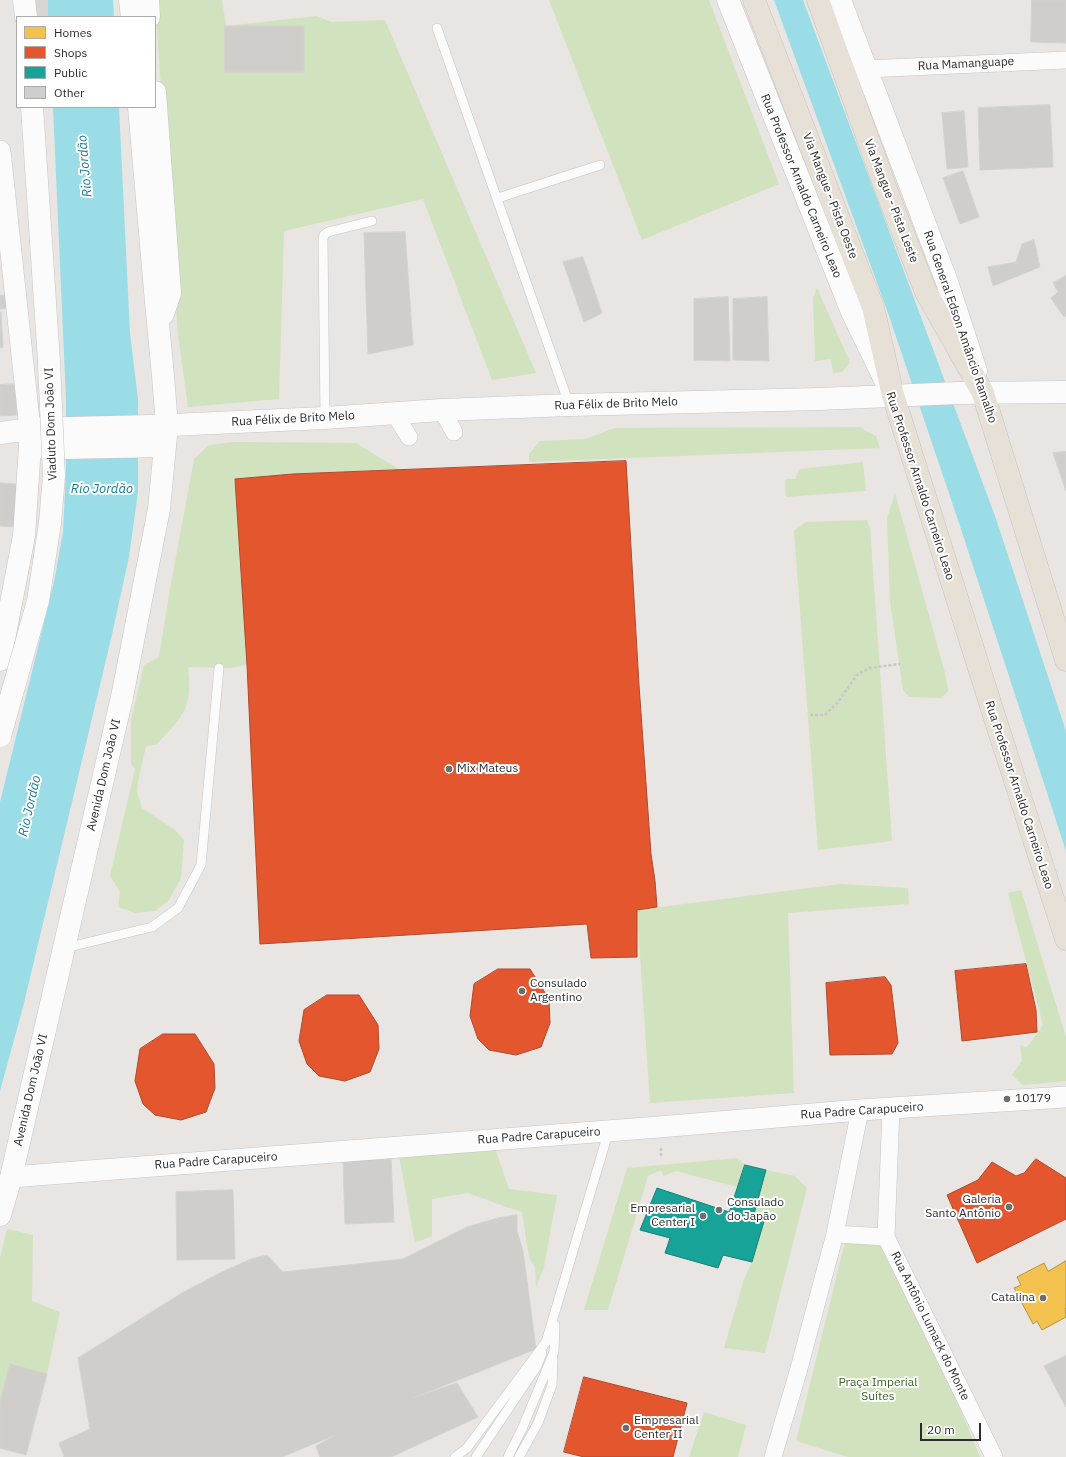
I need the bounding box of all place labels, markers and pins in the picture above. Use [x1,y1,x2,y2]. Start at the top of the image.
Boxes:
place label: Mix Mateus [457,762,518,776]
marker: Mix Mateus [444,764,454,774]
place label: Consulado Argentino [530,977,587,1005]
marker: Consulado Argentino [517,986,527,996]
place label: 10179 [1015,1092,1051,1106]
marker: 10179 [1002,1094,1012,1104]
place label: Galeria Santo Antônio [925,1193,1001,1221]
place label: Consulado do Japão [727,1196,784,1224]
place label: Empresarial Center I [630,1202,695,1230]
marker: Galeria Santo Antônio [1004,1202,1014,1212]
marker: Consulado do Japão [714,1205,724,1215]
marker: Empresarial Center I [698,1211,708,1221]
place label: Catalina [991,1291,1035,1305]
marker: Catalina [1038,1293,1048,1303]
place label: Empresarial Center II [634,1414,699,1442]
marker: Empresarial Center II [621,1423,631,1433]

